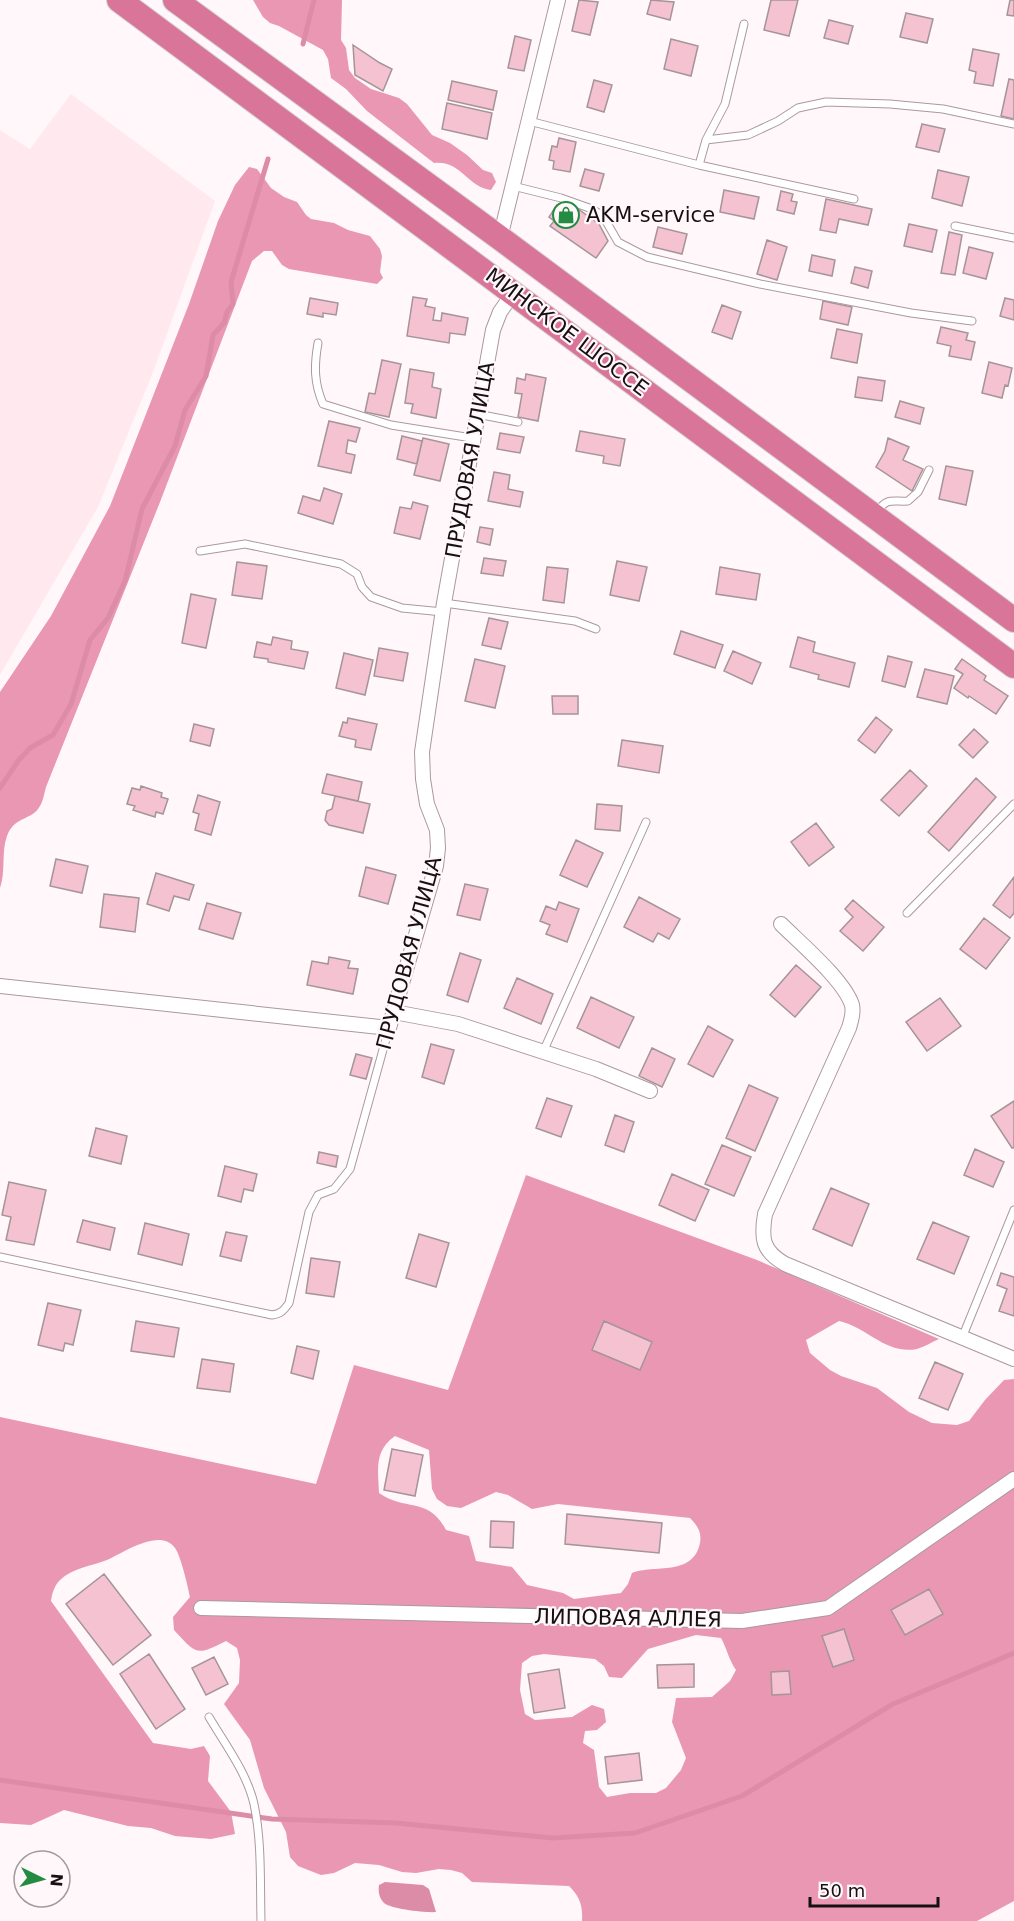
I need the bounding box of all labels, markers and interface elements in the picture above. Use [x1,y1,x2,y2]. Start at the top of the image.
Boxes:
shop icon: AKM-service [551,200,581,230]
place label: AKM-service [586,203,715,227]
street label: МИНСКОЕ ШОССЕ [481,263,653,401]
street label: ПРУДОВАЯ УЛИЦА [441,359,499,560]
street label: ПРУДОВАЯ УЛИЦА [372,853,447,1052]
street label: ЛИПОВАЯ АЛЛЕЯ [534,1604,722,1632]
north arrow [12,1849,72,1909]
scale bar [810,1870,938,1908]
text: N [46,1873,66,1888]
text: 50 m [819,1880,865,1901]

